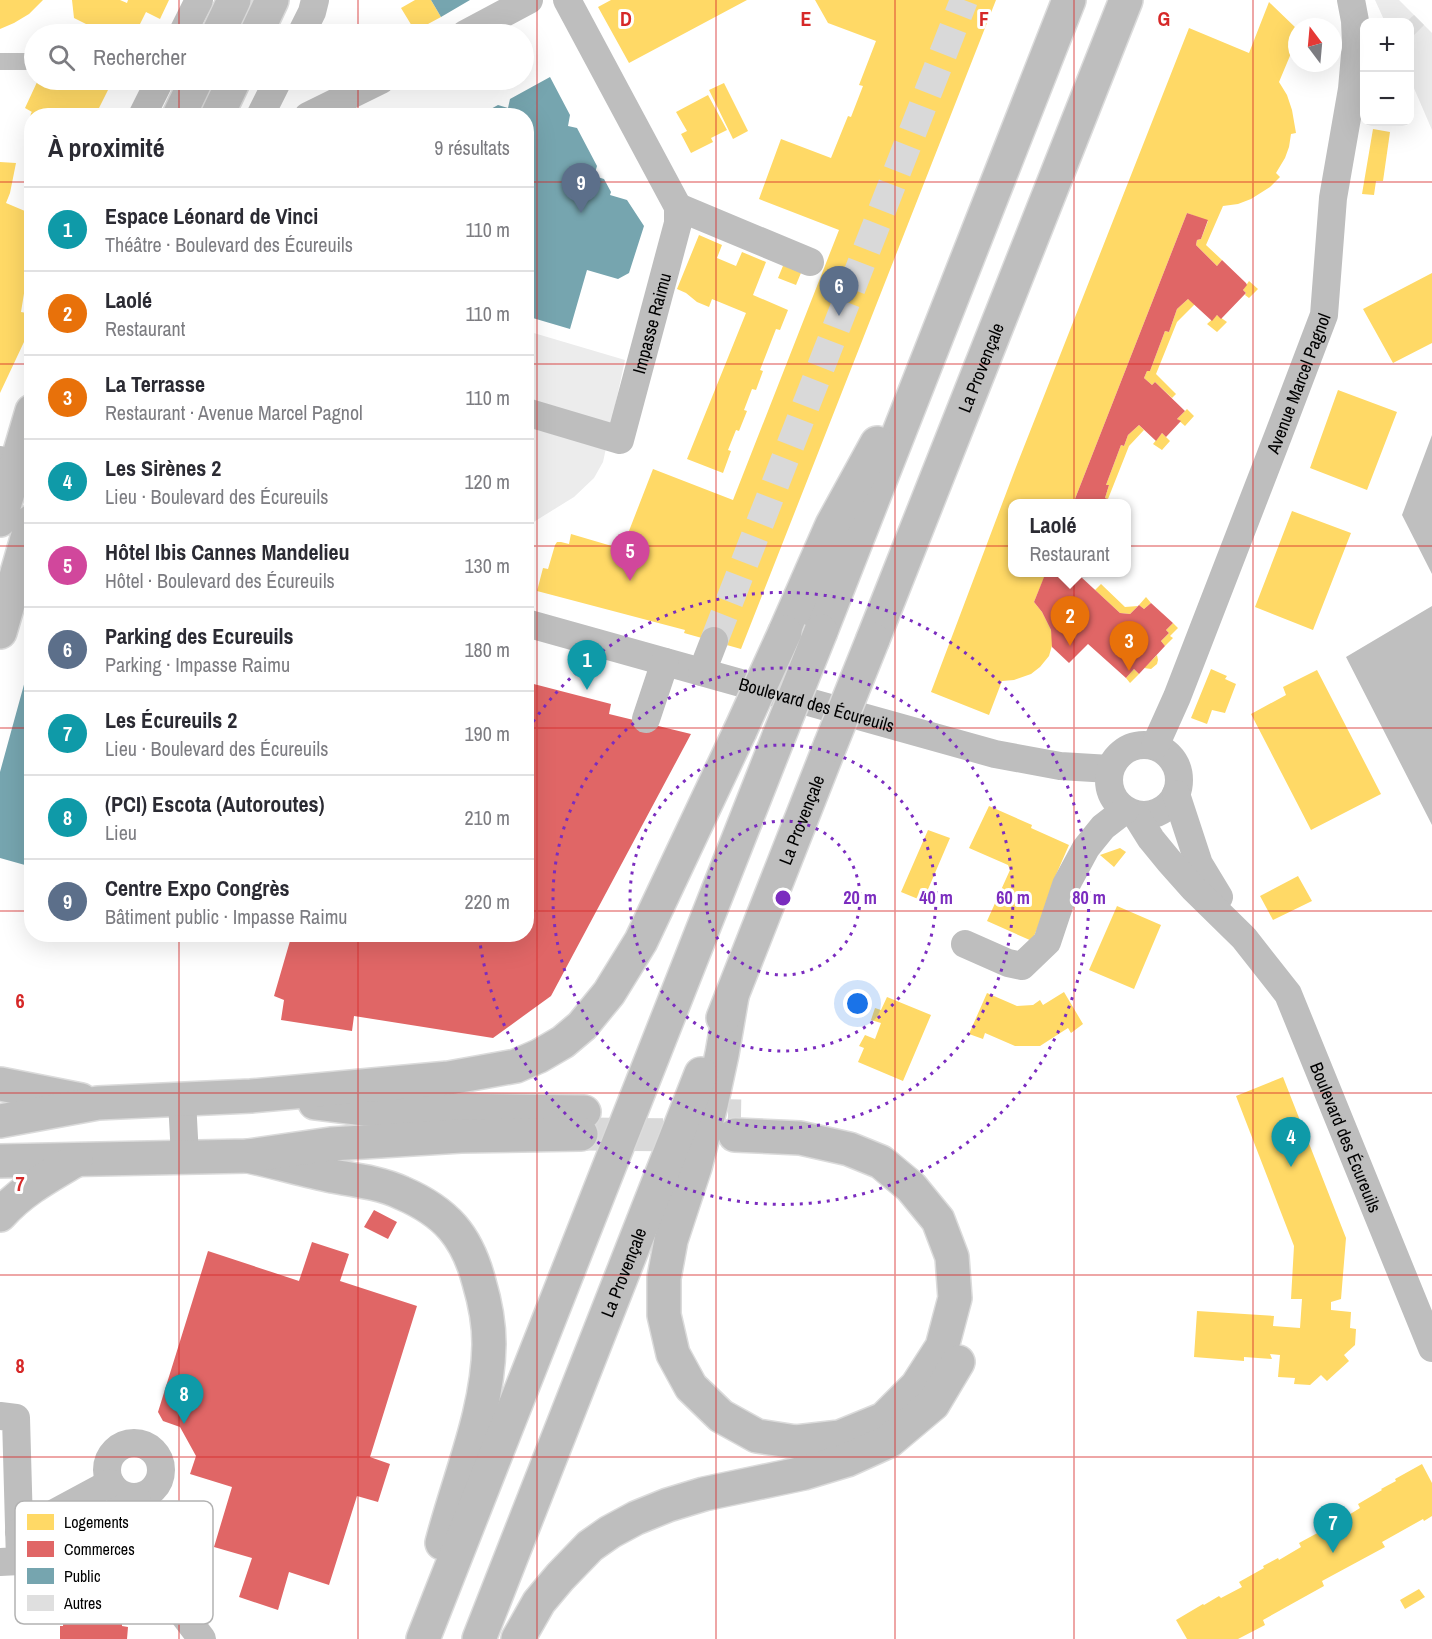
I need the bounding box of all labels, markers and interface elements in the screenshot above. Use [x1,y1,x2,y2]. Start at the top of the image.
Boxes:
text: D [620,5,632,32]
text: E [801,5,812,32]
text: F [979,5,989,32]
text: G [1158,5,1170,32]
north arrow [1288,18,1342,72]
map controls [1360,18,1414,126]
button: + [1360,18,1414,72]
search box [24,24,534,90]
icon: search [45,41,78,74]
text: Rechercher [93,42,186,72]
button: − [1360,72,1414,126]
text: À proximité [48,130,165,165]
text: 9 résultats [434,134,510,161]
pin: 9 [562,164,600,213]
text: Espace Léonard de Vinci [105,201,318,231]
text: 1 [63,216,72,243]
text: 110 m [466,216,510,243]
text: Théâtre · Boulevard des Écureuils [105,231,353,258]
pin: 6 [820,266,858,316]
street label: Impasse Raimu [626,270,677,376]
text: Laolé [105,285,152,315]
text: 2 [63,300,72,327]
text: 110 m [466,300,510,327]
street label: Avenue Marcel Pagnol [1260,309,1336,458]
text: Restaurant [105,315,185,342]
street label: La Provençale [951,319,1010,416]
text: La Terrasse [105,369,205,399]
text: 3 [63,384,72,411]
text: 110 m [466,384,510,411]
text: Restaurant · Avenue Marcel Pagnol [105,399,363,426]
text: Les Sirènes 2 [105,453,221,483]
text: 4 [63,468,72,495]
text: 120 m [464,468,510,495]
text: Lieu · Boulevard des Écureuils [105,483,328,510]
popup [1008,499,1131,577]
text: Laolé [1029,510,1077,540]
pin: 5 [610,532,650,581]
text: Hôtel Ibis Cannes Mandelieu [105,537,350,567]
text: Restaurant [1029,540,1110,567]
text: 5 [63,552,72,579]
text: 130 m [464,552,510,579]
text: Hôtel · Boulevard des Écureuils [105,567,335,594]
pin: 2 [1050,596,1090,646]
text: Parking des Ecureuils [105,621,294,651]
pin: 3 [1110,622,1148,671]
text: 6 [63,636,72,663]
text: 180 m [464,636,510,663]
pin: 1 [568,640,606,690]
text: Parking · Impasse Raimu [105,651,290,678]
street label: Boulevard des Écureuils [736,671,897,738]
text: Les Écureuils 2 [105,705,237,735]
text: 7 [63,720,72,747]
text: 190 m [464,720,510,747]
text: Lieu · Boulevard des Écureuils [105,735,328,762]
street label: La Provençale [772,771,830,868]
text: (PCI) Escota (Autoroutes) [105,789,325,819]
text: 8 [63,804,72,831]
text: 210 m [464,804,510,831]
text: Lieu [105,819,137,846]
text: Centre Expo Congrès [105,873,289,903]
text: 20 m [843,885,877,910]
text: 40 m [919,885,953,910]
text: 60 m [996,885,1030,910]
text: 80 m [1072,885,1106,910]
text: 9 [63,888,72,915]
text: 220 m [464,888,510,915]
centre of rings [773,888,793,908]
text: Bâtiment public · Impasse Raimu [105,903,347,930]
text: 6 [15,987,25,1014]
your location [843,989,872,1018]
street label: Boulevard des Écureuils [1304,1058,1388,1216]
pin: 4 [1272,1118,1310,1167]
text: 7 [15,1170,25,1197]
street label: La Provençale [594,1224,652,1321]
text: 8 [15,1352,25,1379]
pin: 8 [164,1374,204,1424]
legend [15,1501,213,1624]
pin: 7 [1314,1504,1352,1553]
text: Logements [64,1511,129,1533]
text: Commerces [64,1538,135,1560]
text: Public [64,1565,101,1587]
text: Autres [63,1592,102,1614]

